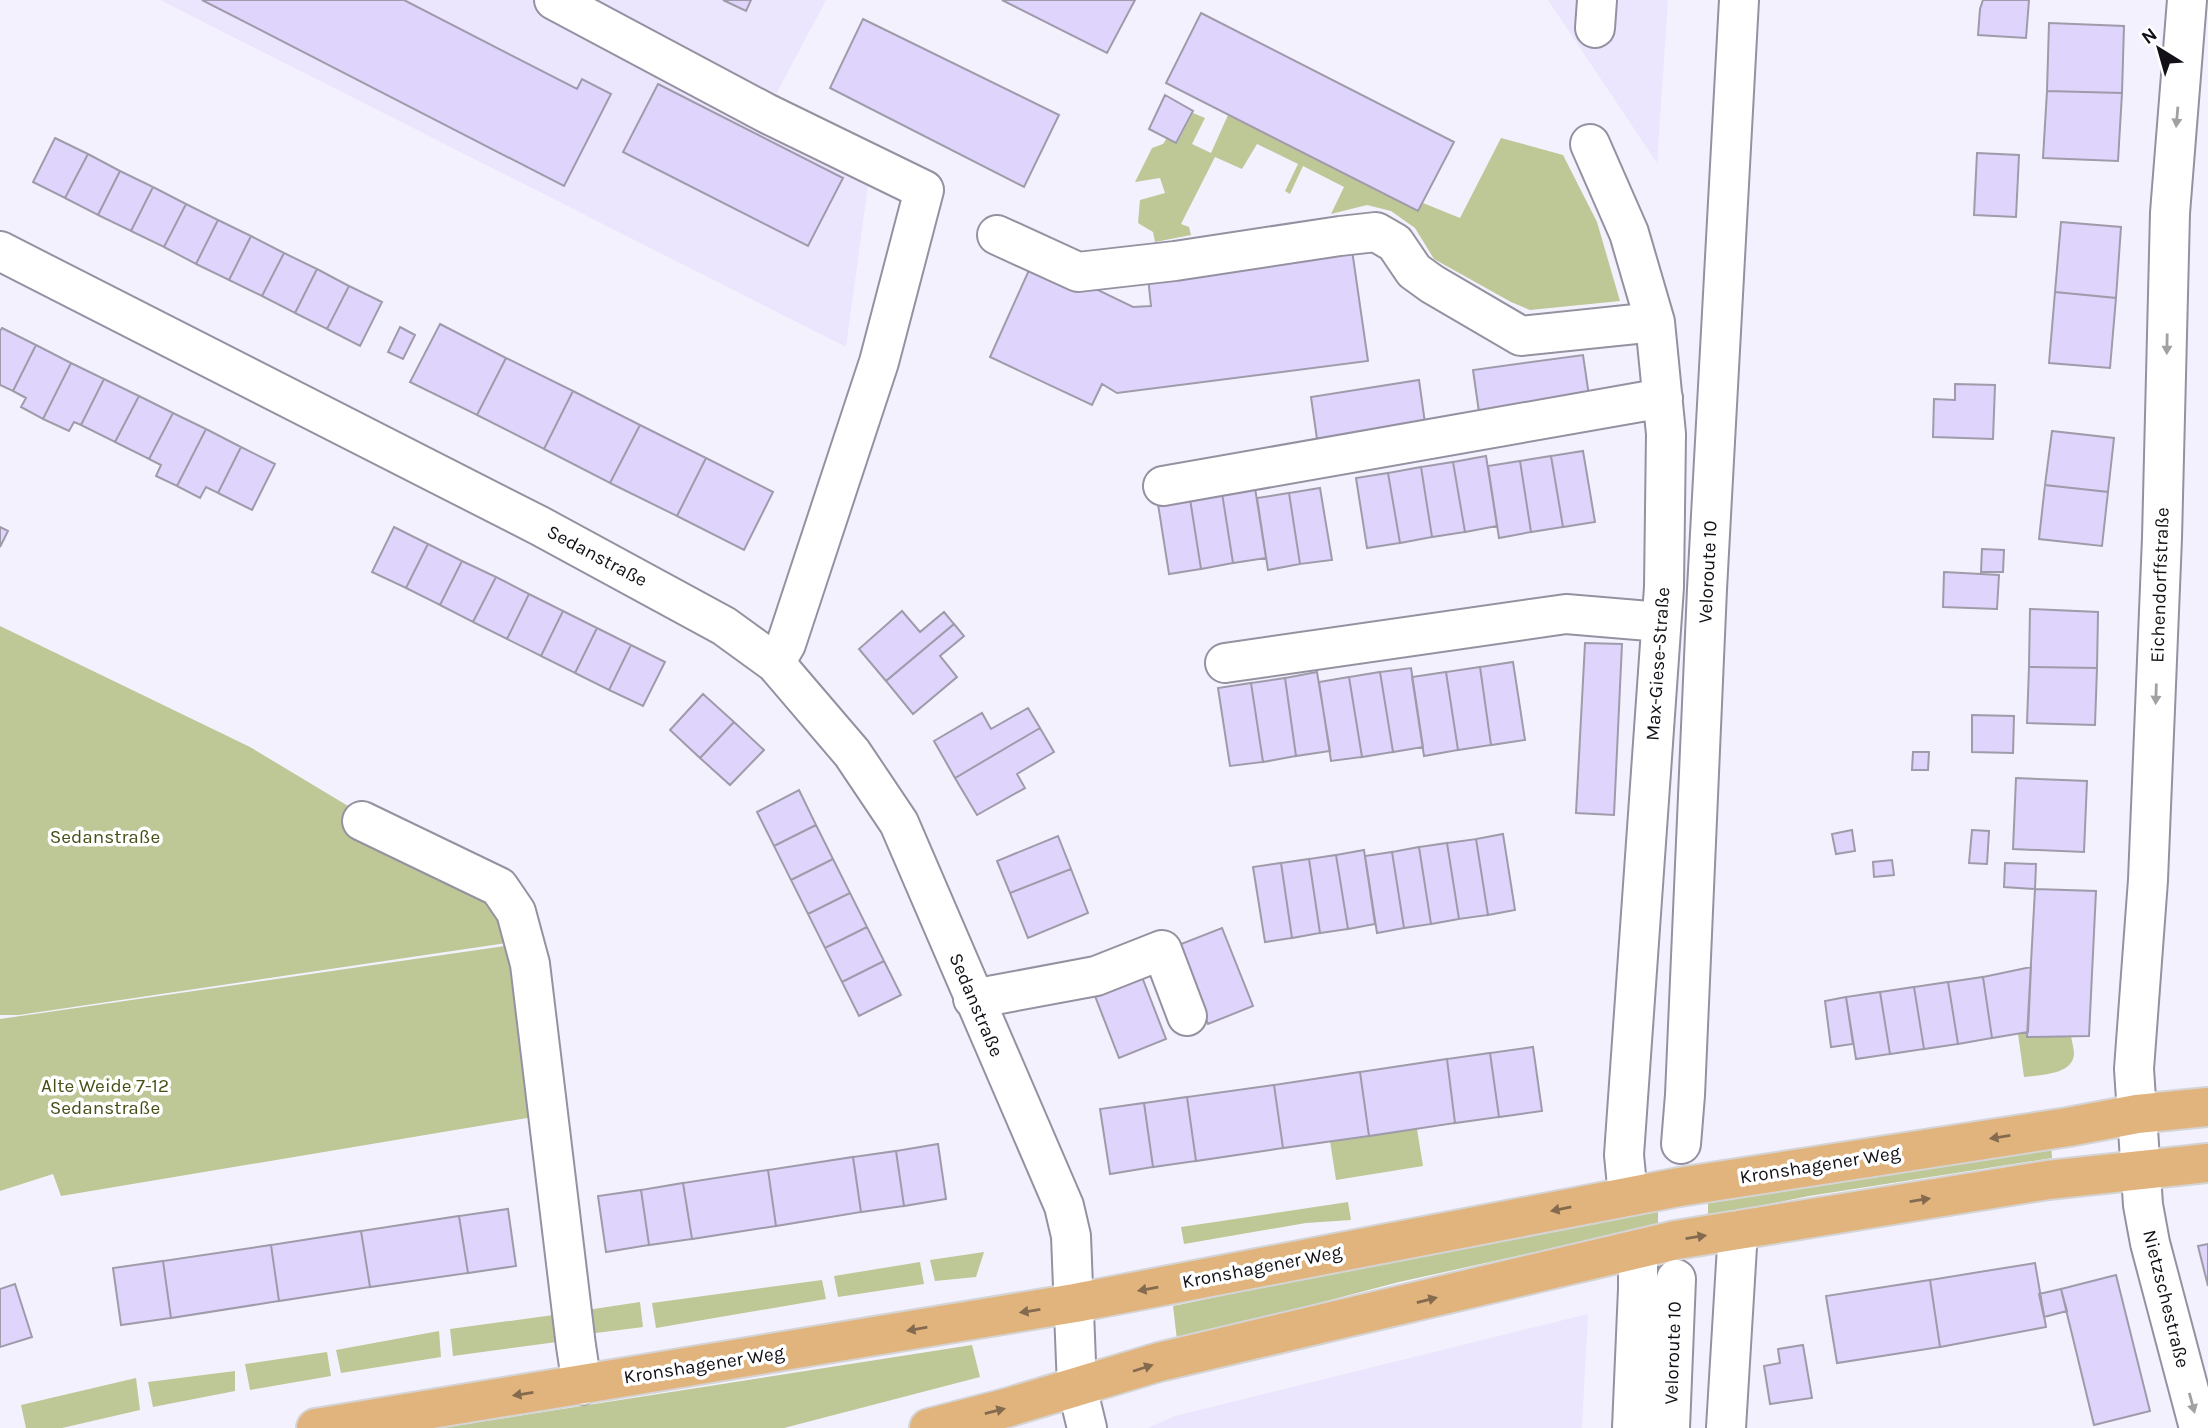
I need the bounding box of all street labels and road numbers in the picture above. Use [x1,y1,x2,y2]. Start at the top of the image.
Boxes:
street label: Eichendorffstraße [2146,507,2174,663]
street label: Sedanstraße [543,520,651,592]
street label: Veloroute 10 [1694,520,1722,624]
street label: Max-Giese-Straße [1642,586,1674,742]
street label: Sedanstraße [944,950,1008,1060]
street label: Kronshagener Weg [1738,1141,1902,1189]
street label: Nietzschestraße [2138,1228,2194,1370]
street label: Kronshagener Weg [1180,1241,1344,1293]
street label: Veloroute 10 [1660,1301,1686,1405]
street label: Kronshagener Weg [622,1341,786,1389]

